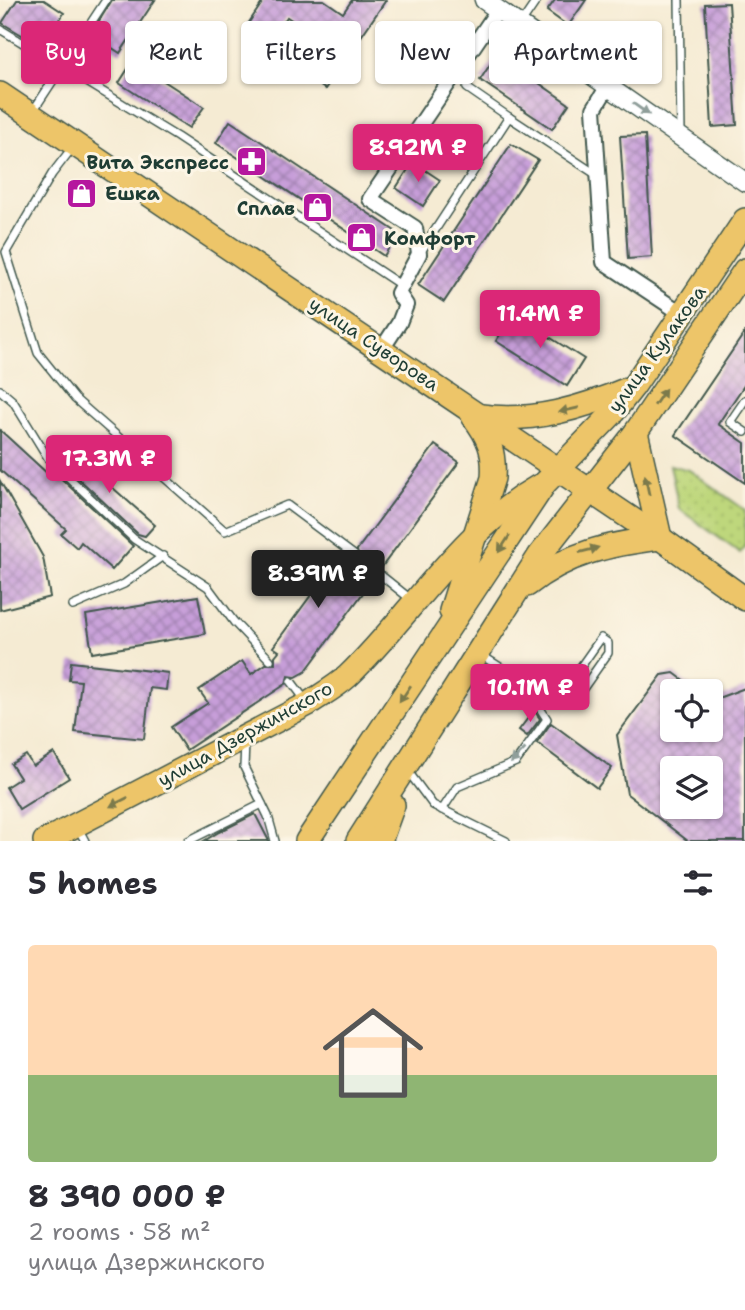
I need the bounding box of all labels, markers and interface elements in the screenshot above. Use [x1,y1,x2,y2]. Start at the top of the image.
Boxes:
chip: Buy [21,21,111,84]
chip: Rent [125,21,227,84]
chip: Filters [241,21,361,84]
chip: New [375,21,475,84]
chip: Apartment [489,21,662,84]
one-way arrow [632,102,650,116]
pin: 8.92M ₽ [353,124,483,184]
text: 8.92M ₽ [369,132,467,162]
pharmacy icon: Вита Экспресс [235,145,269,179]
place label: Вита Экспресс [86,150,229,175]
shop icon: Ешка [65,176,99,210]
place label: Ешка [105,181,160,206]
shop icon: Сплав [301,191,335,225]
place label: Сплав [237,196,295,221]
shop icon: Комфорт [344,221,378,255]
place label: Комфорт [384,226,476,251]
street label: улица Кулакова [602,280,712,418]
pin: 11.4M ₽ [475,290,605,350]
street label: улица Суворова [304,291,444,397]
text: 11.4M ₽ [496,298,584,328]
one-way arrow [653,388,666,407]
one-way arrow [558,405,580,416]
pin: 17.3M ₽ [44,435,174,495]
text: 17.3M ₽ [62,443,156,473]
one-way arrow [641,474,652,496]
one-way arrow [497,535,511,553]
one-way arrow [579,545,600,555]
pin: 8.39M ₽ [253,550,383,610]
text: 8.39M ₽ [268,558,368,588]
pin: 10.1M ₽ [465,664,595,724]
text: 10.1M ₽ [486,672,574,702]
street label: улица Дзержинского [153,676,337,792]
map controls [660,679,723,819]
button: locate [660,679,723,742]
one-way arrow [398,685,412,703]
one-way arrow [509,748,526,765]
button: layers [660,756,723,819]
one-way arrow [109,797,129,808]
text: 5 homes [28,863,158,904]
icon: filters [679,864,717,902]
icon: home [310,990,436,1116]
text: 8 390 000 ₽ [28,1176,226,1217]
text: 2 rooms · 58 m² [28,1217,211,1247]
text: улица Дзержинского [28,1247,265,1277]

